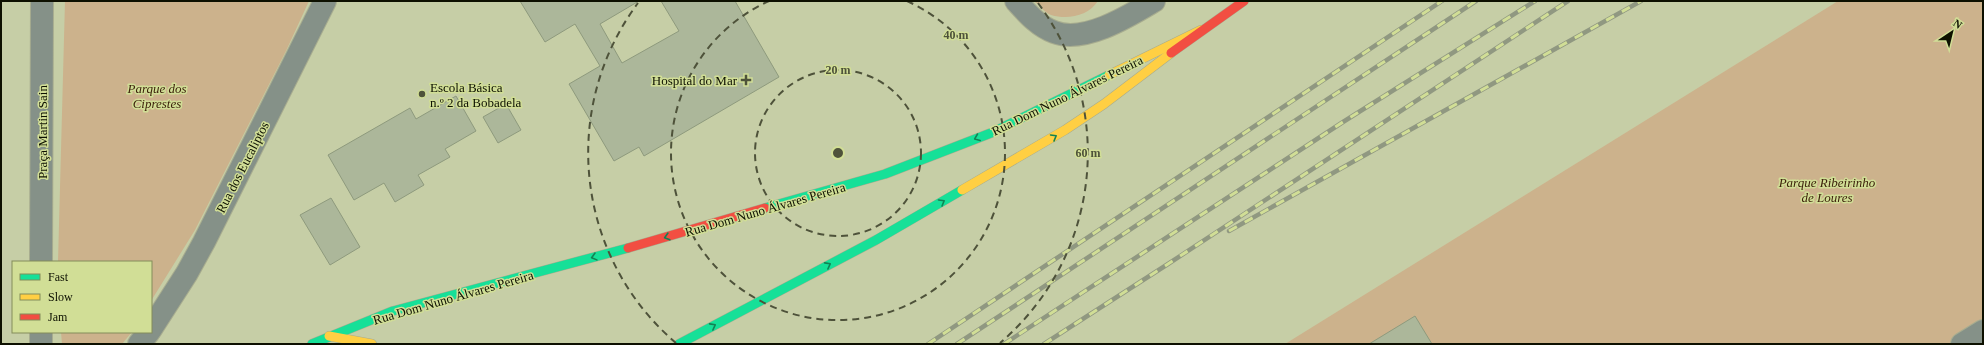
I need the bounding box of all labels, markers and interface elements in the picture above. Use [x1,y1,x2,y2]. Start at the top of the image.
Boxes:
north arrow [1932,12,1972,52]
text: N [1951,17,1964,31]
text: 40 m [944,28,969,42]
street label: Rua Dom Nuno Álvares Pereira [989,52,1145,139]
text: 20 m [826,63,851,77]
place label: Hospital do Mar [652,73,738,88]
marker: Hospital do Mar [740,74,752,86]
place label: Escola Básica n.º 2 da Bobadela [430,80,522,110]
park label: Parque dos Ciprestes [126,81,187,111]
street label: Praça Martin Sain [35,85,50,179]
marker: Escola Básica n.º 2 da Bobadela [417,89,427,99]
street label: Rua dos Eucaliptos [213,119,272,215]
one-way arrow [974,133,982,141]
one-way arrow [1050,134,1057,141]
centre of rings [831,146,845,160]
text: 60 m [1076,146,1101,160]
park label: Parque Ribeirinho de Loures [1778,175,1876,205]
street label: Rua Dom Nuno Álvares Pereira [683,179,847,240]
one-way arrow [938,199,945,206]
one-way arrow [663,232,670,241]
one-way arrow [590,252,597,261]
legend [12,261,152,333]
one-way arrow [824,262,831,270]
street label: Rua Dom Nuno Álvares Pereira [371,267,535,328]
text: Fast [48,270,69,284]
text: Slow [48,290,73,304]
text: Jam [48,310,68,324]
one-way arrow [709,323,716,331]

